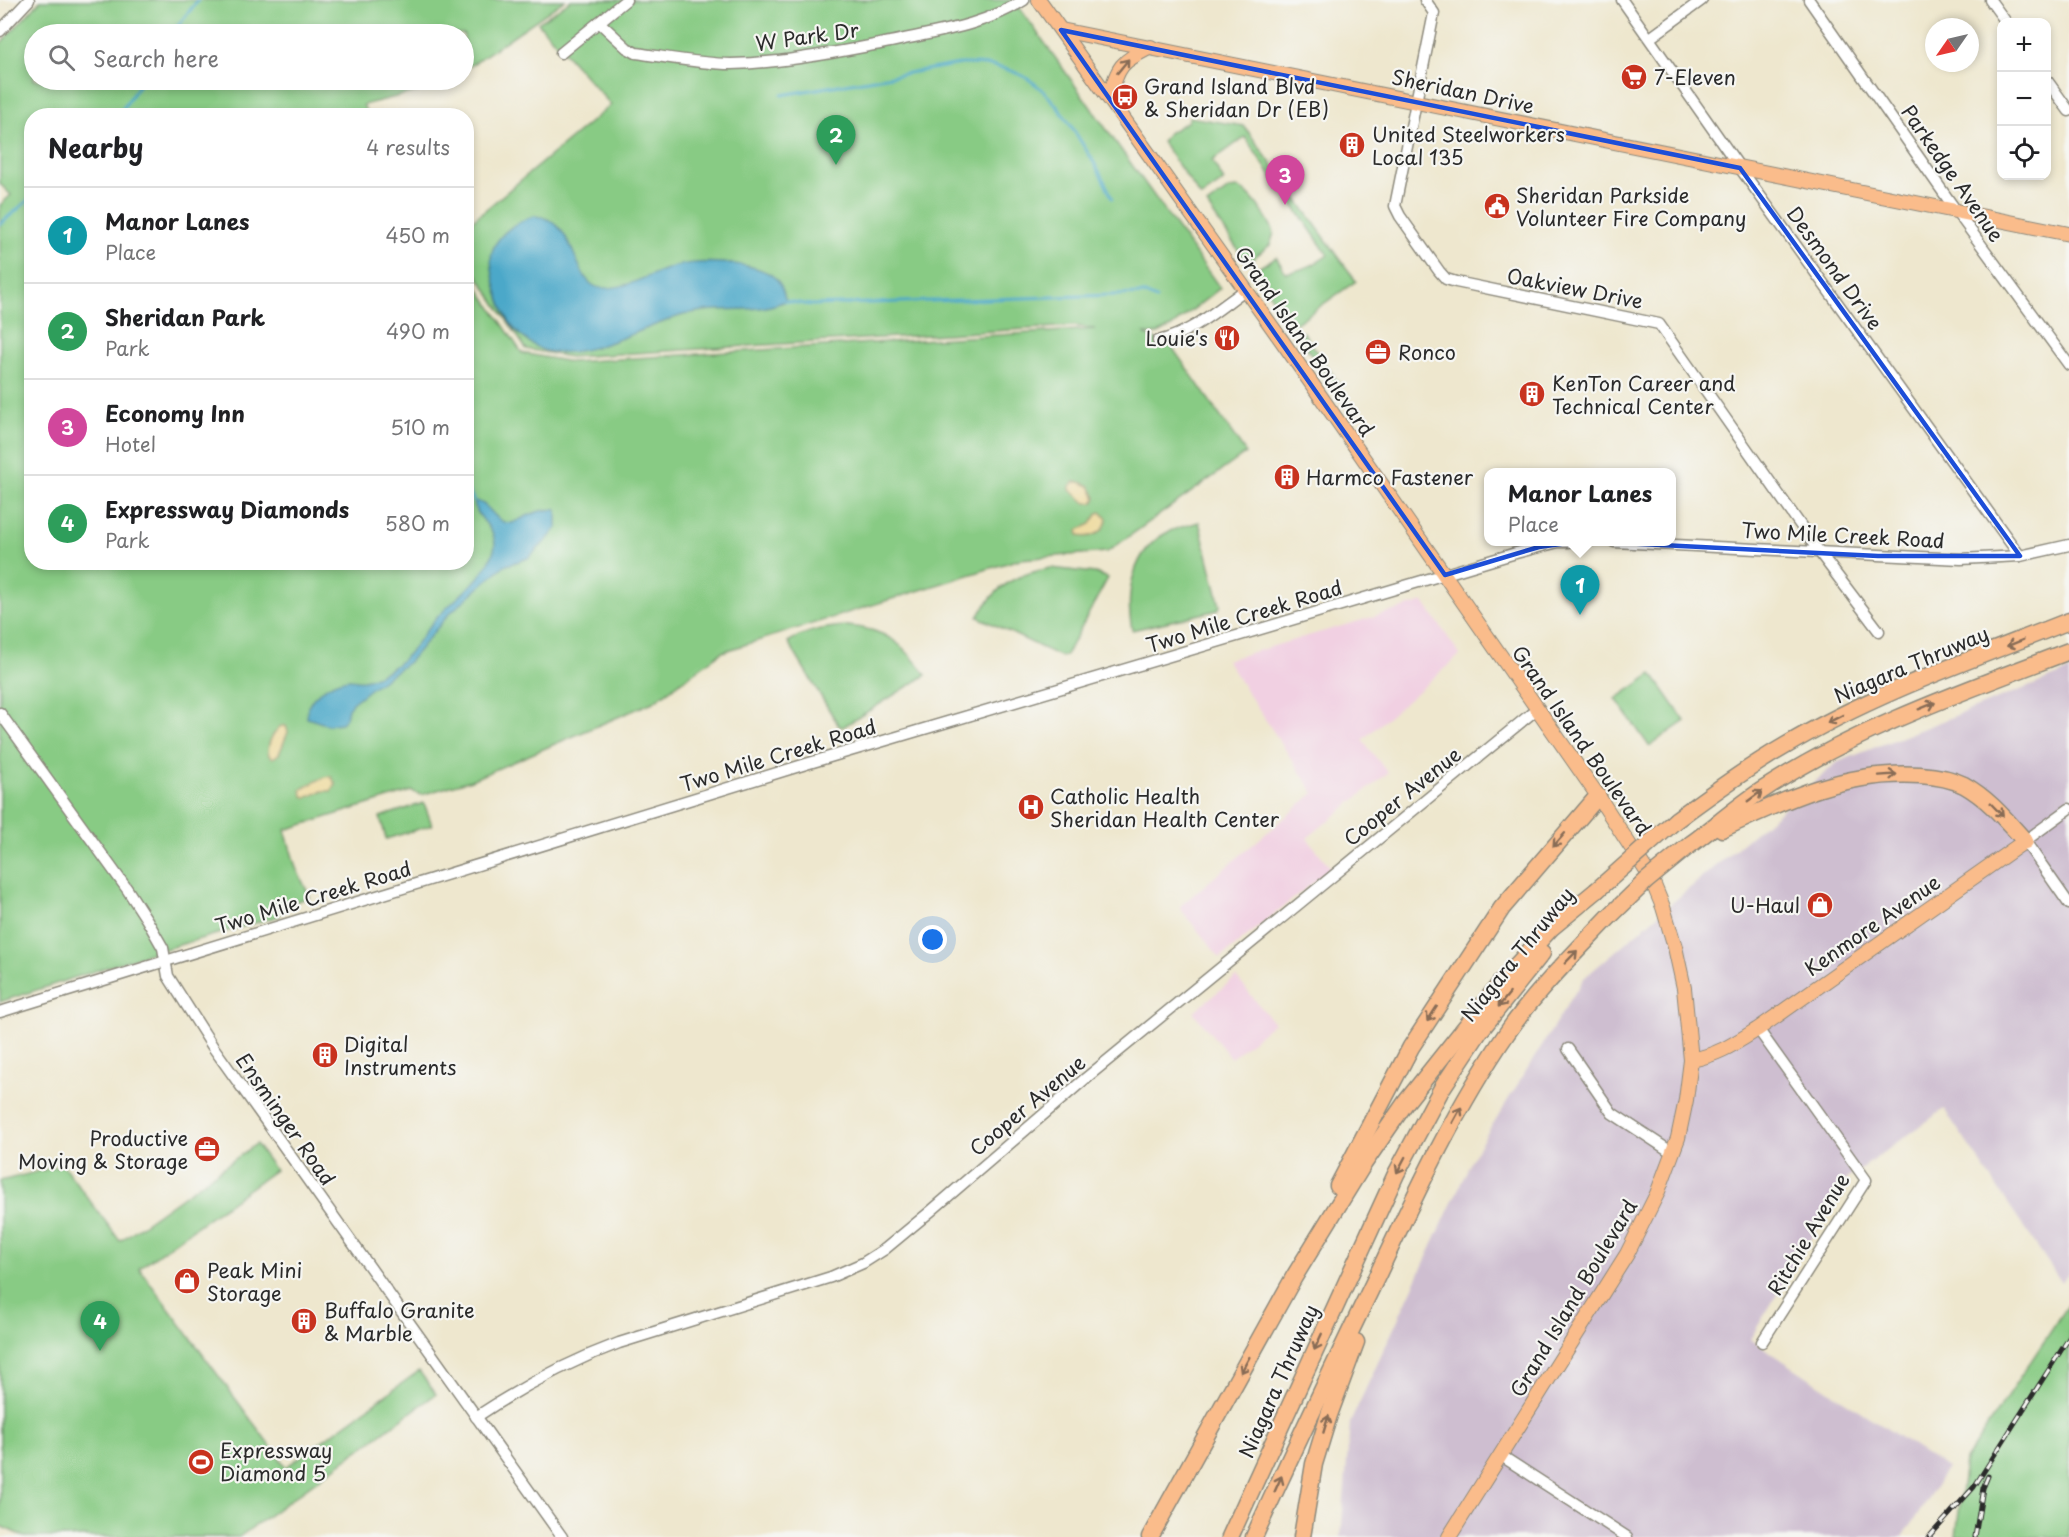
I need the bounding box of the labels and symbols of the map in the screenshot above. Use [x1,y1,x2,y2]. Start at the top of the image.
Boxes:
street label: W Park Dr [753,14,861,58]
north arrow [1925,18,1979,72]
one-way arrow [1116,58,1129,74]
street label: Sheridan Drive [1389,61,1537,121]
supermarket icon: 7-Eleven [1619,62,1649,92]
place label: 7-Eleven [1654,62,1736,92]
place label: Grand Island Blvd & Sheridan Dr (EB) [1144,71,1329,124]
bus stop icon: Grand Island Blvd & Sheridan Dr (EB) [1110,82,1140,112]
street label: Parkedge Avenue [1894,98,2012,248]
pin: 2 [816,116,856,165]
place label: United Steelworkers Local 135 [1372,119,1565,172]
building icon: United Steelworkers Local 135 [1337,130,1367,160]
pin: 3 [1266,156,1304,205]
place label: Sheridan Parkside Volunteer Fire Company [1516,180,1746,233]
public building icon: Sheridan Parkside Volunteer Fire Company [1482,191,1512,221]
street label: Desmond Drive [1780,200,1890,336]
street label: Grand Island Boulevard [1228,240,1382,442]
street label: Oakview Drive [1504,260,1646,316]
place label: Louie's [1145,323,1208,353]
restaurant icon: Louie's [1212,323,1242,353]
office icon: Ronco [1363,337,1393,367]
place label: Ronco [1398,337,1456,367]
place label: KenTon Career and Technical Center [1552,368,1736,421]
building icon: KenTon Career and Technical Center [1517,379,1547,409]
building icon: Harmco Fastener [1272,462,1302,492]
place label: Harmco Fastener [1306,462,1474,492]
street label: Two Mile Creek Road [1741,515,1945,555]
pin: 1 [1560,566,1600,615]
street label: Two Mile Creek Road [1142,572,1346,660]
street label: Niagara Thruway [1829,618,1993,710]
one-way arrow [2006,638,2024,649]
street label: Grand Island Boulevard [1505,639,1659,841]
one-way arrow [1918,700,1936,711]
street label: Two Mile Creek Road [676,711,880,799]
one-way arrow [1827,713,1844,725]
street label: Cooper Avenue [1337,739,1467,853]
one-way arrow [1878,770,1898,781]
place label: Catholic Health Sheridan Health Center [1050,781,1280,834]
one-way arrow [1746,790,1762,802]
hospital icon: Catholic Health Sheridan Health Center [1016,792,1046,822]
one-way arrow [1990,802,2004,817]
one-way arrow [1552,832,1566,847]
street label: Two Mile Creek Road [211,853,415,941]
street label: Kenmore Avenue [1798,867,1946,983]
street label: Niagara Thruway [1453,880,1581,1028]
place label: U-Haul [1730,890,1800,920]
shop icon: U-Haul [1805,890,1835,920]
your location [918,925,947,954]
one-way arrow [1564,950,1578,965]
one-way arrow [1498,992,1511,1008]
one-way arrow [1426,1006,1438,1022]
place label: Digital Instruments [344,1029,456,1082]
building icon: Digital Instruments [310,1040,340,1070]
street label: Ensminger Road [229,1047,343,1191]
street label: Cooper Avenue [962,1047,1092,1163]
one-way arrow [1452,1106,1463,1124]
place label: Productive Moving & Storage [18,1123,188,1176]
office icon: Productive Moving & Storage [192,1134,222,1164]
one-way arrow [1395,1156,1406,1174]
street label: Ritchie Avenue [1760,1167,1856,1301]
street label: Grand Island Boulevard [1502,1193,1644,1403]
place label: Peak Mini Storage [207,1255,302,1308]
shop icon: Peak Mini Storage [172,1266,202,1296]
place label: Buffalo Granite & Marble [324,1295,475,1348]
street label: Niagara Thruway [1231,1299,1325,1463]
pin: 4 [80,1302,120,1351]
building icon: Buffalo Granite & Marble [289,1306,319,1336]
one-way arrow [1312,1332,1324,1350]
one-way arrow [1239,1355,1250,1373]
one-way arrow [1321,1415,1332,1434]
place label: Expressway Diamond 5 [220,1435,332,1488]
sports icon: Expressway Diamond 5 [186,1447,216,1477]
one-way arrow [1273,1475,1284,1493]

